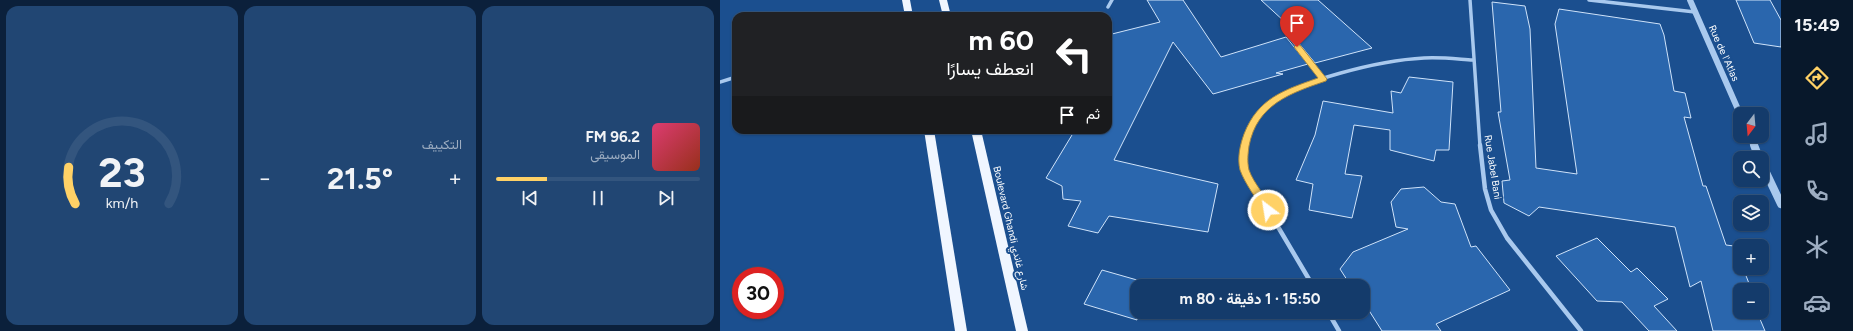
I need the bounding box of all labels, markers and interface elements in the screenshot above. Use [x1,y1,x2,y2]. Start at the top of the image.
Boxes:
pin [1280,6,1314,47]
icon: arrive [1286,12,1308,34]
text: 15:49 [1794,14,1840,36]
text: 60 m [969,23,1034,57]
street label: Rue de l'Atlas [1706,23,1742,83]
icon: left [1048,28,1100,80]
text: انعطف يسارًا [946,58,1034,80]
icon: directions [1803,64,1831,92]
icon: arrive [1056,104,1078,126]
text: ثم [1086,105,1100,123]
north arrow [1733,107,1769,143]
map controls [1733,107,1769,319]
icon: music [1803,120,1831,148]
text: 96.2 FM [585,128,640,146]
street label: Rue Jabel Bani [1481,134,1505,200]
text: التكييف [422,137,462,152]
text: 23 [98,146,146,196]
text: الموسيقى [590,147,640,162]
button: search [1733,151,1769,187]
text: 21.5° [327,160,393,197]
text: − [258,165,272,192]
text: + [448,165,462,192]
street label: Boulevard Ghandi شارع غاندي [988,165,1032,292]
icon: phone [1803,177,1831,205]
icon: previous [519,187,541,209]
icon: pause [587,187,609,209]
icon: next [655,187,677,209]
position arrow [1247,189,1289,231]
text: km/h [106,193,138,211]
button: layers [1733,195,1769,231]
icon: climate [1803,233,1831,261]
button: + [1733,239,1769,275]
speed limit sign: 30 [732,267,784,319]
button: − [1733,283,1769,319]
icon: car [1803,289,1831,317]
text: 15:50 · 1 دقيقة · 80 m [1180,290,1320,308]

